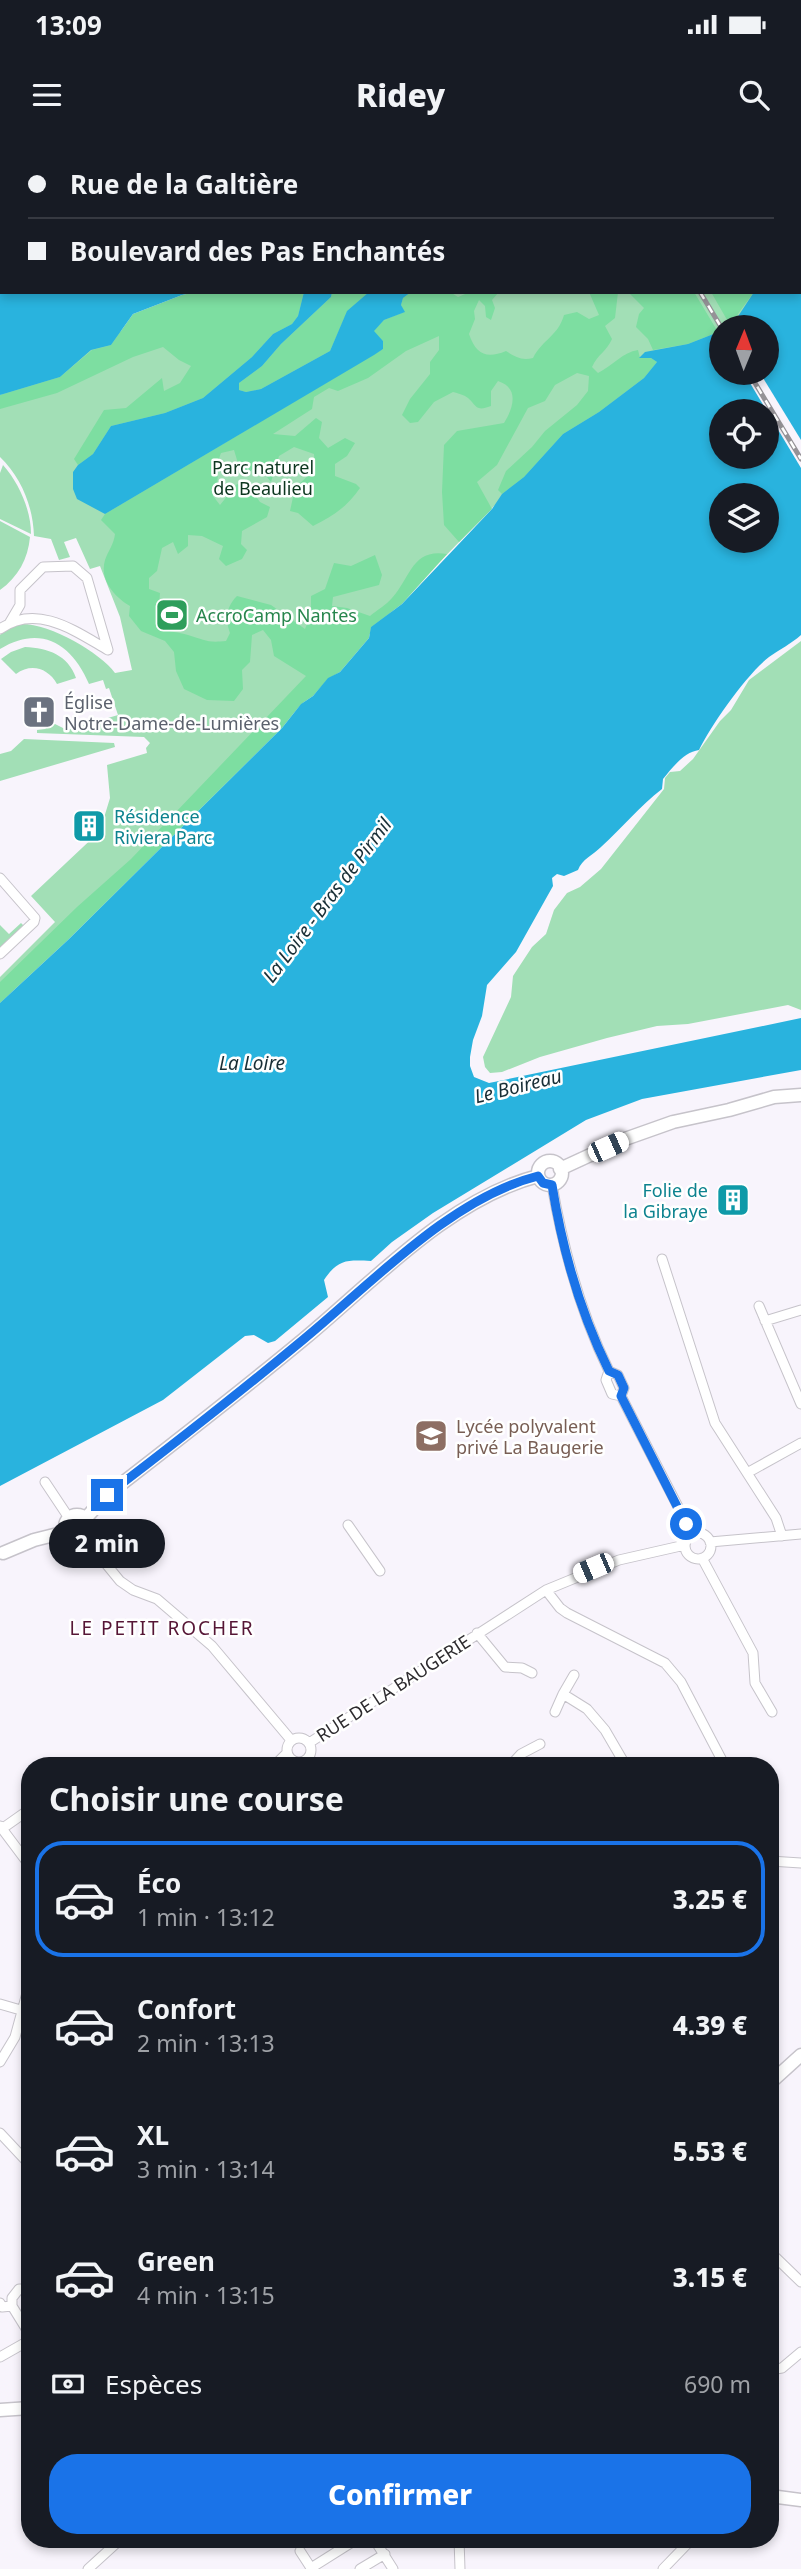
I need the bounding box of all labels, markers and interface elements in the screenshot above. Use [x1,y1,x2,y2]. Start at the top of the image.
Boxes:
text: 13:09 [35,7,102,43]
text: Ridey [356,73,445,116]
icon: menu [28,76,66,114]
icon: search [735,76,773,114]
text: Rue de la Galtière [70,166,298,202]
text: Boulevard des Pas Enchantés [70,233,445,269]
north arrow [709,315,779,385]
map controls [709,315,779,553]
button: locate [709,399,779,469]
park label: Parc naturel de Beaulieu [212,455,314,500]
button: layers [709,483,779,553]
sports icon: AccroCamp Nantes [153,596,191,634]
place label: AccroCamp Nantes [196,603,357,627]
place label: Église Notre-Dame-de-Lumières [64,690,279,735]
church icon: Église Notre-Dame-de-Lumières [20,693,58,731]
place label: Résidence Riviera Parc [114,804,213,849]
building icon: Résidence Riviera Parc [70,807,108,845]
water label: La Loire - Bras de Pirmil [257,812,398,988]
water label: La Loire [219,1050,285,1076]
water label: Le Boireau [472,1063,564,1109]
car [585,1129,632,1165]
place label: Folie de la Gibraye [623,1178,708,1223]
building icon: Folie de la Gibraye [714,1181,752,1219]
place label: Lycée polyvalent privé La Baugerie [456,1414,604,1459]
school or university icon: Lycée polyvalent privé La Baugerie [412,1417,450,1455]
route end [91,1479,123,1511]
route start [670,1508,702,1540]
callout: 2 min [49,1520,165,1568]
text: 2 min [75,1527,139,1559]
car [570,1550,617,1586]
district label: LE PETIT ROCHER [69,1615,255,1641]
street label: RUE DE LA BAUGERIE [311,1629,475,1747]
text: Choisir une course [49,1777,344,1820]
text: Éco [137,1865,181,1901]
icon: car [53,1868,116,1931]
text: 3.25 € [673,1881,747,1917]
text: 1 min · 13:12 [137,1901,275,1933]
text: Confort [137,1991,236,2027]
icon: car [53,1994,116,2057]
text: 4.39 € [673,2007,747,2043]
text: 2 min · 13:13 [137,2027,275,2059]
text: XL [137,2117,169,2153]
icon: car [53,2120,116,2183]
text: 5.53 € [673,2133,747,2169]
text: 3 min · 13:14 [137,2153,275,2185]
text: Green [137,2243,215,2279]
icon: car [53,2246,116,2309]
text: 3.15 € [673,2259,747,2295]
text: 4 min · 13:15 [137,2279,275,2311]
icon: cash [49,2365,87,2403]
text: Espèces [105,2366,202,2402]
text: 690 m [684,2368,751,2400]
button: Confirmer [49,2454,751,2534]

